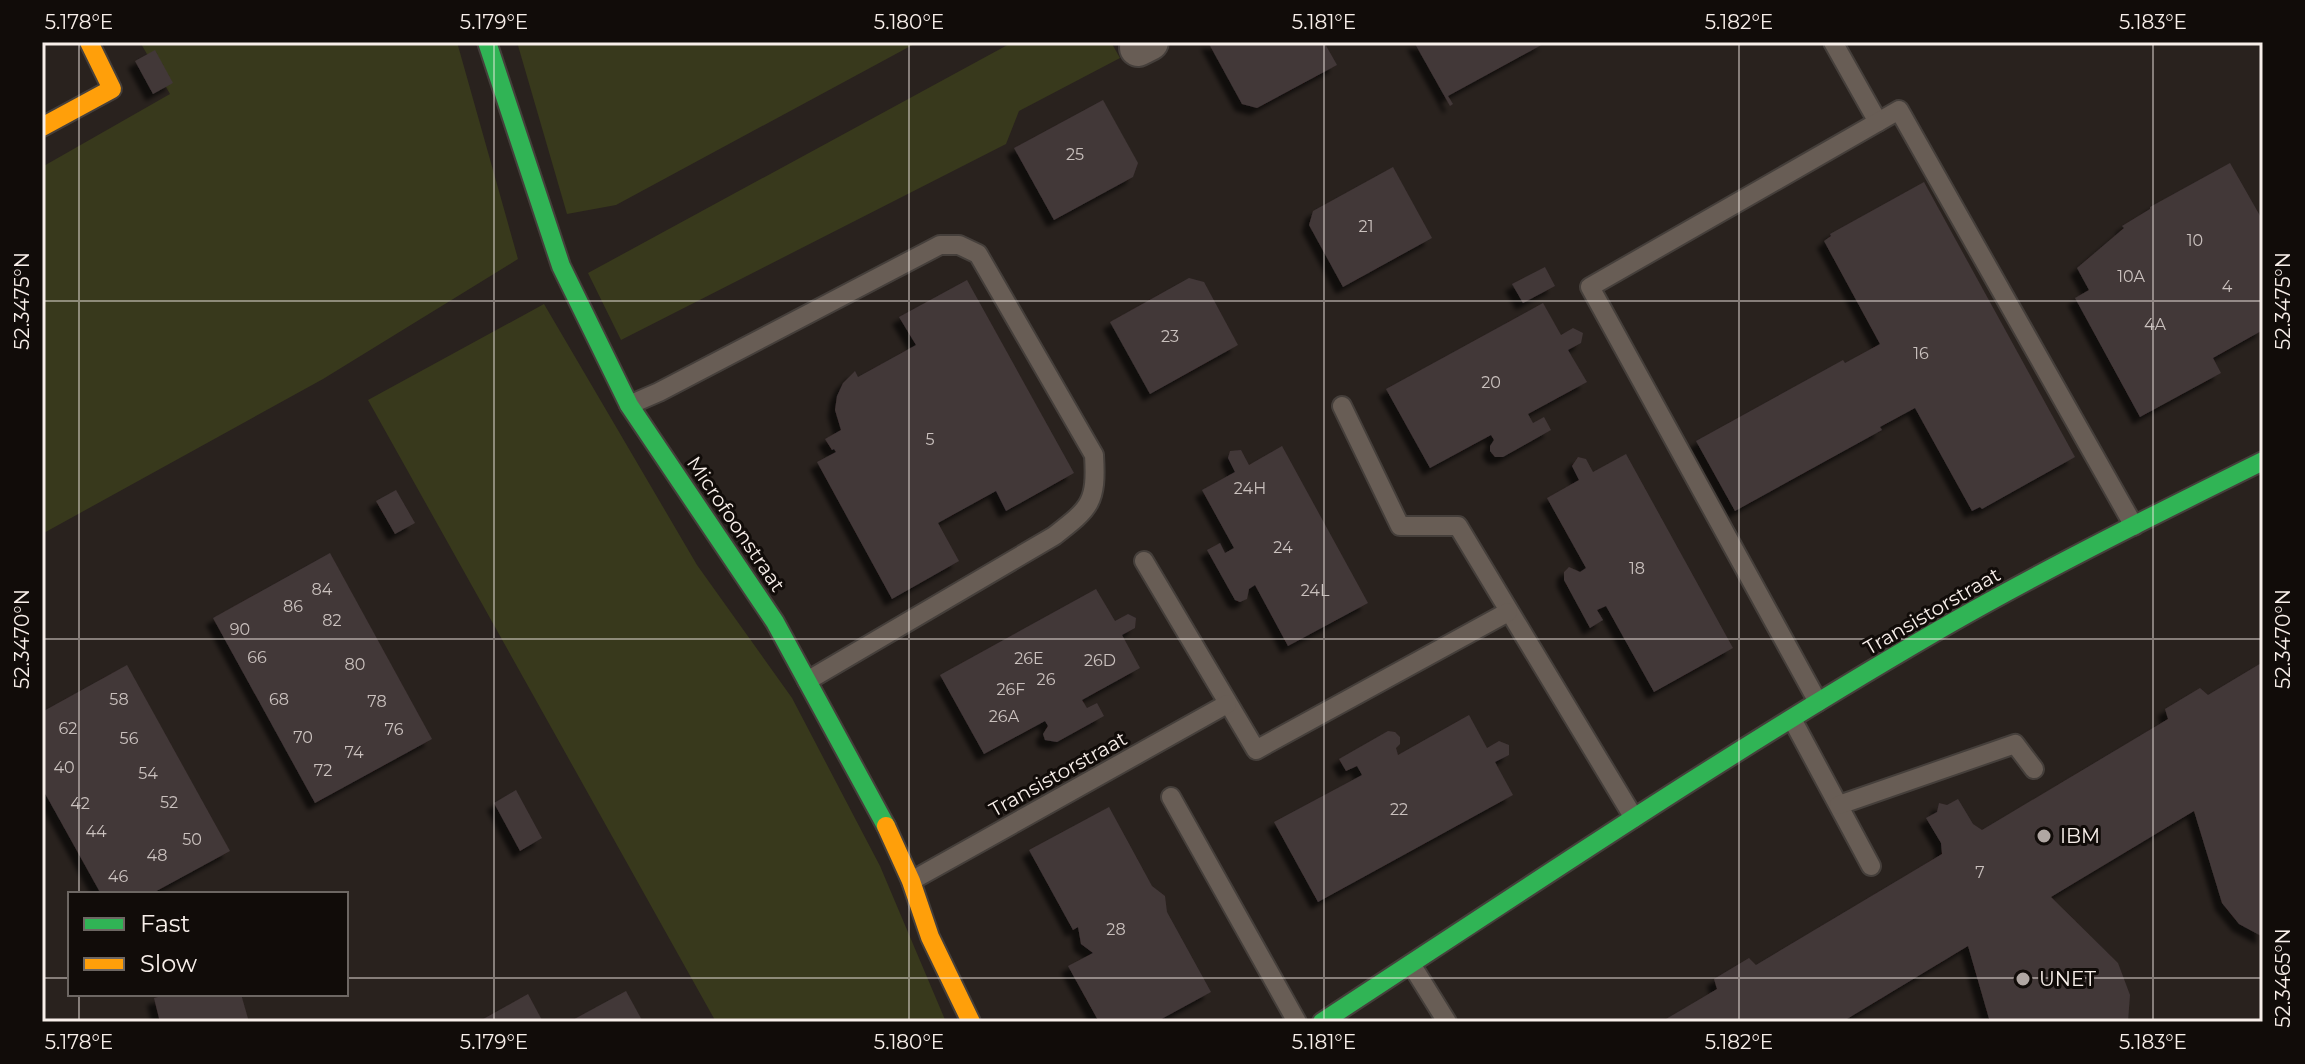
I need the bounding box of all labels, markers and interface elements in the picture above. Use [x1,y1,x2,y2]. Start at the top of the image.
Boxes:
text: 5.178°E [45,10,113,34]
text: 5.179°E [460,10,528,34]
text: 5.180°E [874,10,944,34]
text: 5.181°E [1292,10,1356,34]
text: 5.182°E [1705,10,1773,34]
text: 5.183°E [2119,10,2187,34]
house number: 25 [1066,145,1084,164]
house number: 21 [1359,217,1373,236]
house number: 10 [2187,231,2203,250]
text: 52.3475°N [10,252,34,350]
text: 52.3475°N [2271,252,2295,350]
house number: 10A [2117,267,2145,286]
house number: 4 [2222,277,2233,296]
house number: 4A [2144,315,2167,334]
house number: 23 [1161,327,1179,346]
house number: 16 [1913,344,1929,363]
house number: 20 [1481,373,1501,392]
house number: 5 [925,430,935,449]
street label: Microfoonstraat [682,452,790,596]
house number: 24H [1234,479,1266,498]
house number: 24 [1273,538,1293,557]
house number: 18 [1629,559,1645,578]
street label: Transistorstraat [1859,562,2005,660]
house number: 84 [312,580,333,599]
house number: 24L [1301,581,1330,600]
text: 52.3470°N [10,589,34,689]
text: 52.3470°N [2271,589,2295,689]
house number: 86 [283,597,303,616]
house number: 82 [322,611,342,630]
house number: 90 [230,620,250,639]
house number: 66 [247,648,267,667]
house number: 26E [1014,649,1044,668]
house number: 26D [1084,651,1116,670]
house number: 80 [345,655,365,674]
house number: 26 [1037,670,1056,689]
house number: 26F [997,680,1025,699]
house number: 58 [109,690,129,709]
house number: 68 [269,690,289,709]
house number: 78 [367,692,387,711]
house number: 26A [989,707,1020,726]
house number: 62 [59,719,77,738]
house number: 76 [385,720,404,739]
street label: Transistorstraat [985,726,1131,822]
house number: 70 [293,728,313,747]
house number: 56 [120,729,139,748]
house number: 74 [345,743,364,762]
house number: 40 [53,758,75,777]
house number: 72 [314,761,332,780]
house number: 54 [138,764,158,783]
house number: 52 [160,793,178,812]
house number: 42 [70,794,90,813]
house number: 22 [1390,800,1408,819]
house number: 44 [85,822,107,841]
place label: IBM [2060,824,2100,848]
marker: IBM [2035,827,2053,845]
house number: 50 [182,830,202,849]
house number: 48 [147,846,167,865]
house number: 7 [1975,863,1985,882]
house number: 46 [108,867,128,886]
legend [68,892,348,996]
text: Fast [140,909,191,938]
house number: 28 [1106,920,1126,939]
text: 52.3465°N [2271,928,2295,1028]
text: Slow [140,949,197,978]
place label: UNET [2039,967,2096,991]
marker: UNET [2014,970,2032,988]
text: 5.178°E [45,1030,113,1054]
text: 5.179°E [460,1030,528,1054]
text: 5.180°E [874,1030,944,1054]
text: 5.181°E [1292,1030,1356,1054]
text: 5.182°E [1705,1030,1773,1054]
text: 5.183°E [2119,1030,2187,1054]

